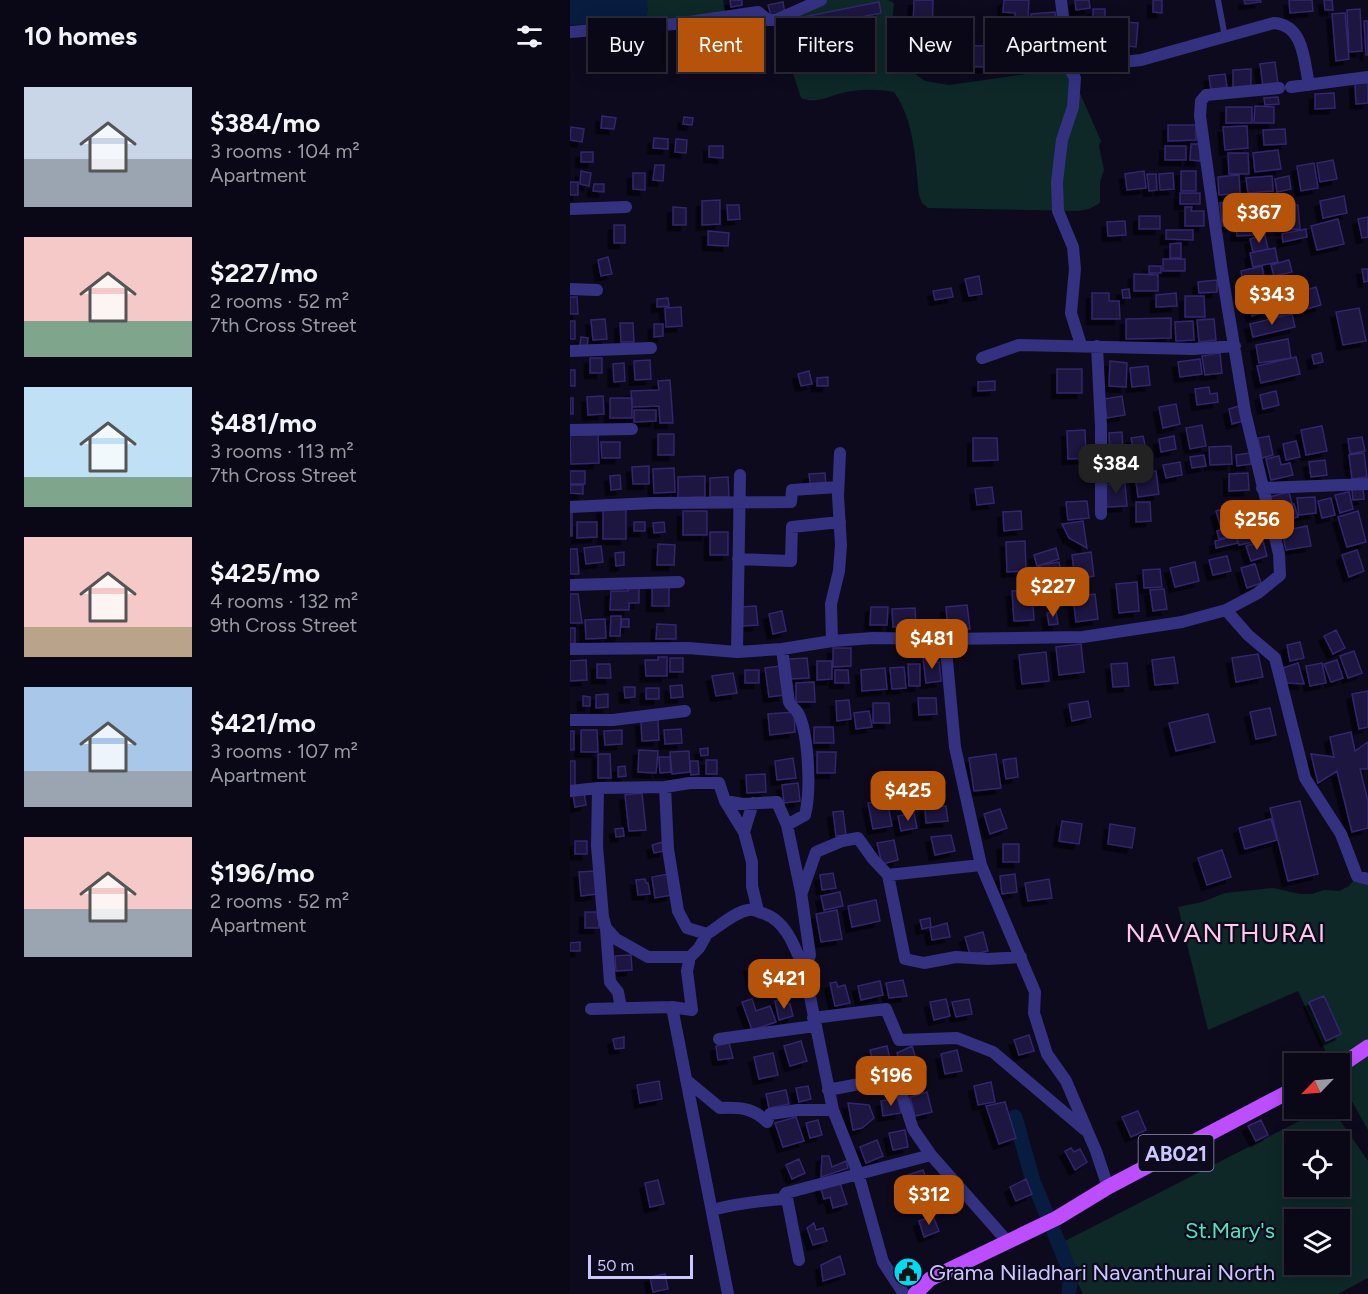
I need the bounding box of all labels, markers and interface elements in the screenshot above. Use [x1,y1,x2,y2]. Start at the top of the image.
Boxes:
chip: Buy [588,18,666,72]
chip: Rent [678,18,764,72]
chip: Filters [776,18,875,72]
chip: New [887,18,973,72]
chip: Apartment [985,18,1128,72]
text: 10 homes [24,20,137,52]
icon: filters [513,20,546,53]
text: $384/mo [210,107,320,139]
icon: home [72,111,144,183]
text: 3 rooms · 104 m² [210,139,360,163]
text: Apartment [210,163,307,187]
pin: $367 [1223,193,1295,244]
text: $367 [1237,200,1281,224]
text: $227/mo [210,257,318,289]
icon: home [72,261,144,333]
pin: $343 [1236,275,1308,326]
text: $343 [1249,282,1295,306]
text: 2 rooms · 52 m² [210,289,349,313]
text: 7th Cross Street [210,313,357,337]
text: $481/mo [210,407,317,439]
icon: home [72,411,144,483]
text: 3 rooms · 113 m² [210,439,354,463]
pin: $384 [1080,444,1152,495]
text: $384 [1092,451,1140,475]
text: 7th Cross Street [210,463,357,487]
pin: $256 [1221,500,1293,551]
text: $256 [1234,507,1280,531]
text: $425/mo [210,557,320,589]
icon: home [72,561,144,633]
pin: $227 [1017,567,1089,618]
text: $227 [1030,574,1076,598]
text: 4 rooms · 132 m² [210,589,358,613]
text: 9th Cross Street [210,613,357,637]
pin: $481 [896,619,968,670]
text: $481 [910,626,954,650]
text: $421/mo [210,707,316,739]
icon: home [72,711,144,783]
text: 3 rooms · 107 m² [210,739,358,763]
text: Apartment [210,763,307,787]
pin: $425 [872,771,944,822]
text: $425 [885,778,931,802]
text: $196/mo [210,857,315,889]
icon: home [72,861,144,933]
text: 2 rooms · 52 m² [210,889,349,913]
text: Apartment [210,913,307,937]
district label: NAVANTHURAI [1126,917,1326,949]
pin: $421 [748,959,820,1010]
text: $421 [762,966,806,990]
north arrow [1284,1053,1350,1119]
map controls [1284,1053,1350,1275]
pin: $196 [855,1056,927,1107]
text: $196 [870,1063,912,1087]
button: locate [1284,1131,1350,1197]
road number: AB021 [1138,1135,1214,1171]
pin: $312 [893,1175,965,1226]
text: $312 [908,1182,950,1206]
button: layers [1284,1209,1350,1275]
park label: St.Mary's [1185,1217,1275,1244]
scale bar [588,1252,693,1280]
text: 50 m [597,1256,634,1275]
public building icon: Grama Niladhari Navanthurai North [892,1256,924,1288]
place label: Grama Niladhari Navanthurai North [929,1259,1275,1286]

